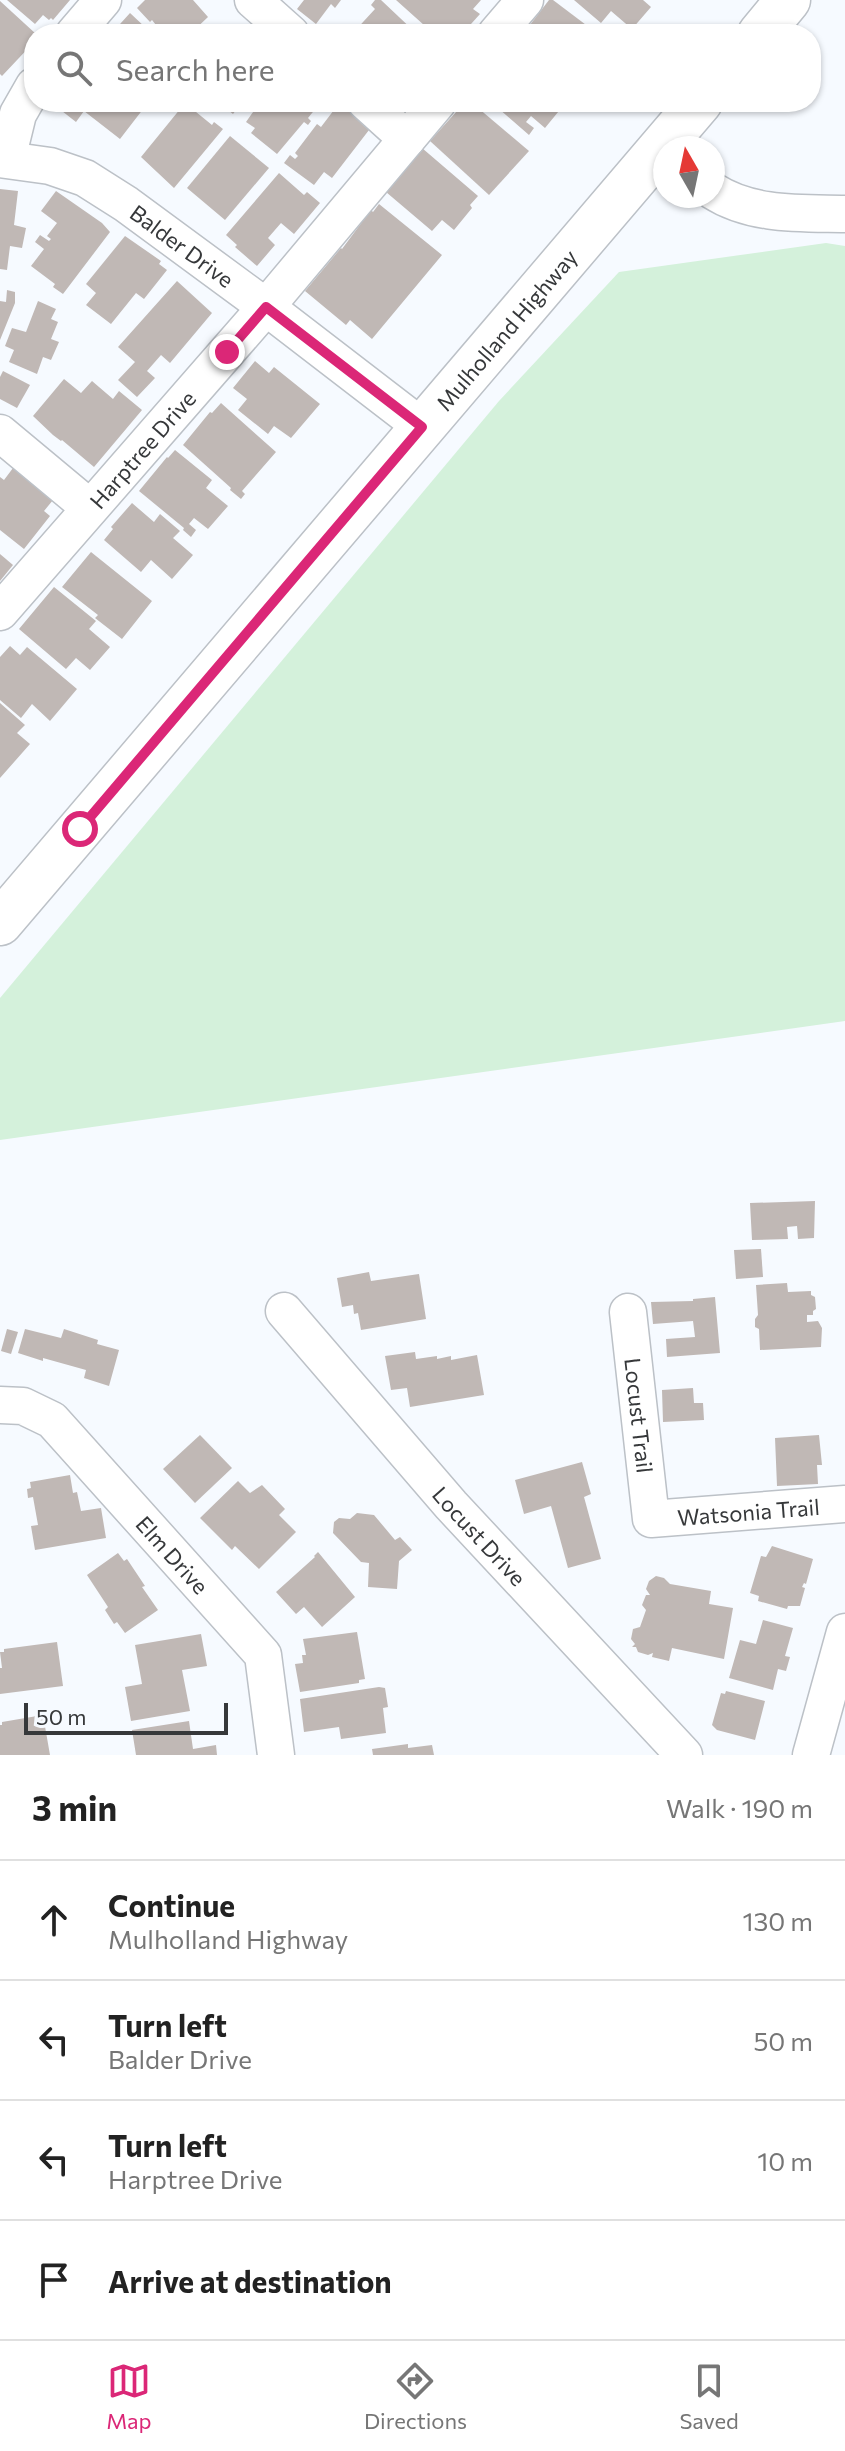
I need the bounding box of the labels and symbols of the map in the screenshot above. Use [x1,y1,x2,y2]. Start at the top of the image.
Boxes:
north arrow [653,136,725,208]
street label: Balder Drive [125,198,239,292]
street label: Mulholland Highway [430,243,582,416]
route end [209,334,245,370]
street label: Harptree Drive [83,385,201,514]
route start [62,811,98,847]
street label: Locust Trail [620,1356,659,1474]
street label: Locust Drive [427,1481,532,1591]
street label: Watsonia Trail [676,1493,821,1530]
street label: Elm Drive [131,1510,215,1599]
scale bar [24,1699,228,1735]

